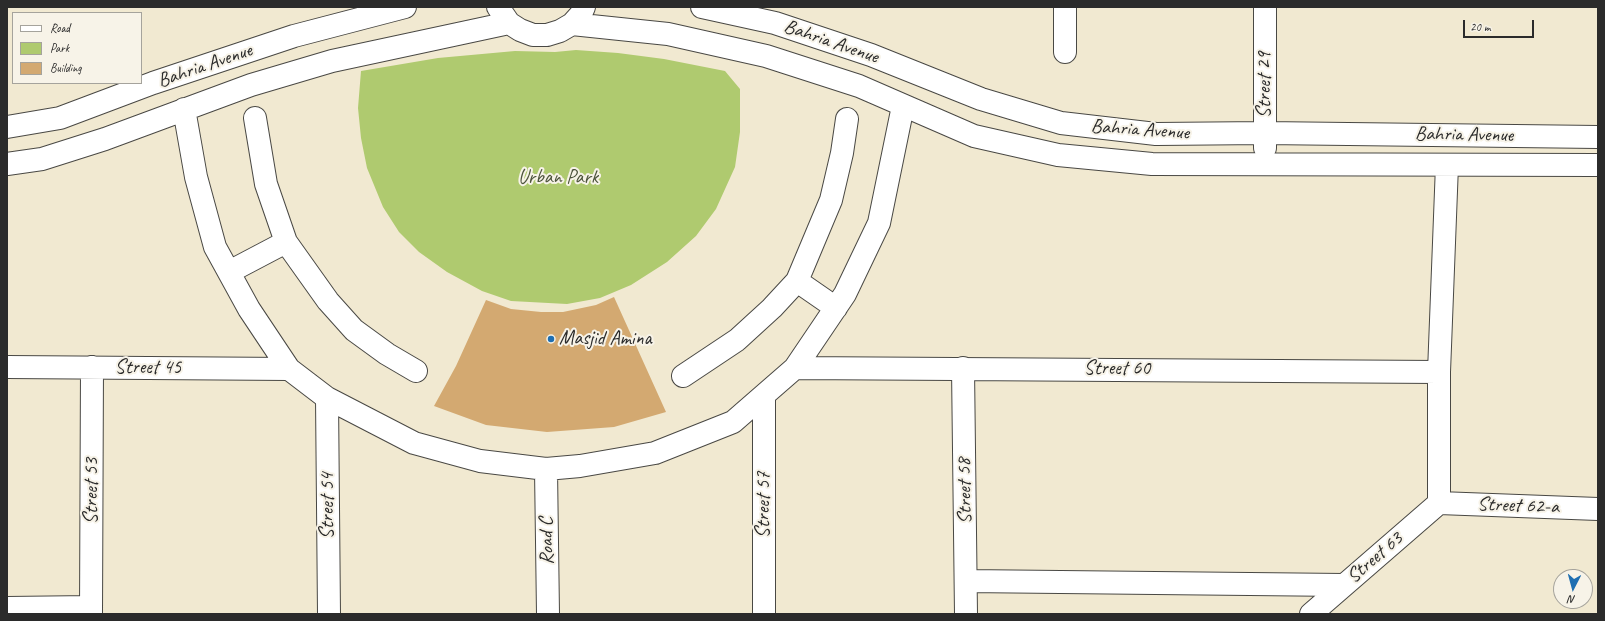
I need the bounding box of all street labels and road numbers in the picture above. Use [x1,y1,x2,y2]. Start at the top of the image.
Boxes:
street label: Bahria Avenue [781,15,881,69]
street label: Bahria Avenue [155,39,255,93]
street label: Street 29 [1253,52,1277,118]
street label: Bahria Avenue [1090,115,1190,145]
street label: Bahria Avenue [1415,122,1513,148]
street label: Street 45 [115,356,181,380]
street label: Street 60 [1084,357,1150,381]
street label: Street 53 [80,458,104,524]
street label: Street 58 [952,458,978,524]
street label: Street 57 [752,472,776,538]
street label: Street 54 [316,473,340,539]
street label: Street 62-a [1477,493,1559,519]
street label: Road C [535,517,559,565]
street label: Street 63 [1342,527,1408,589]

